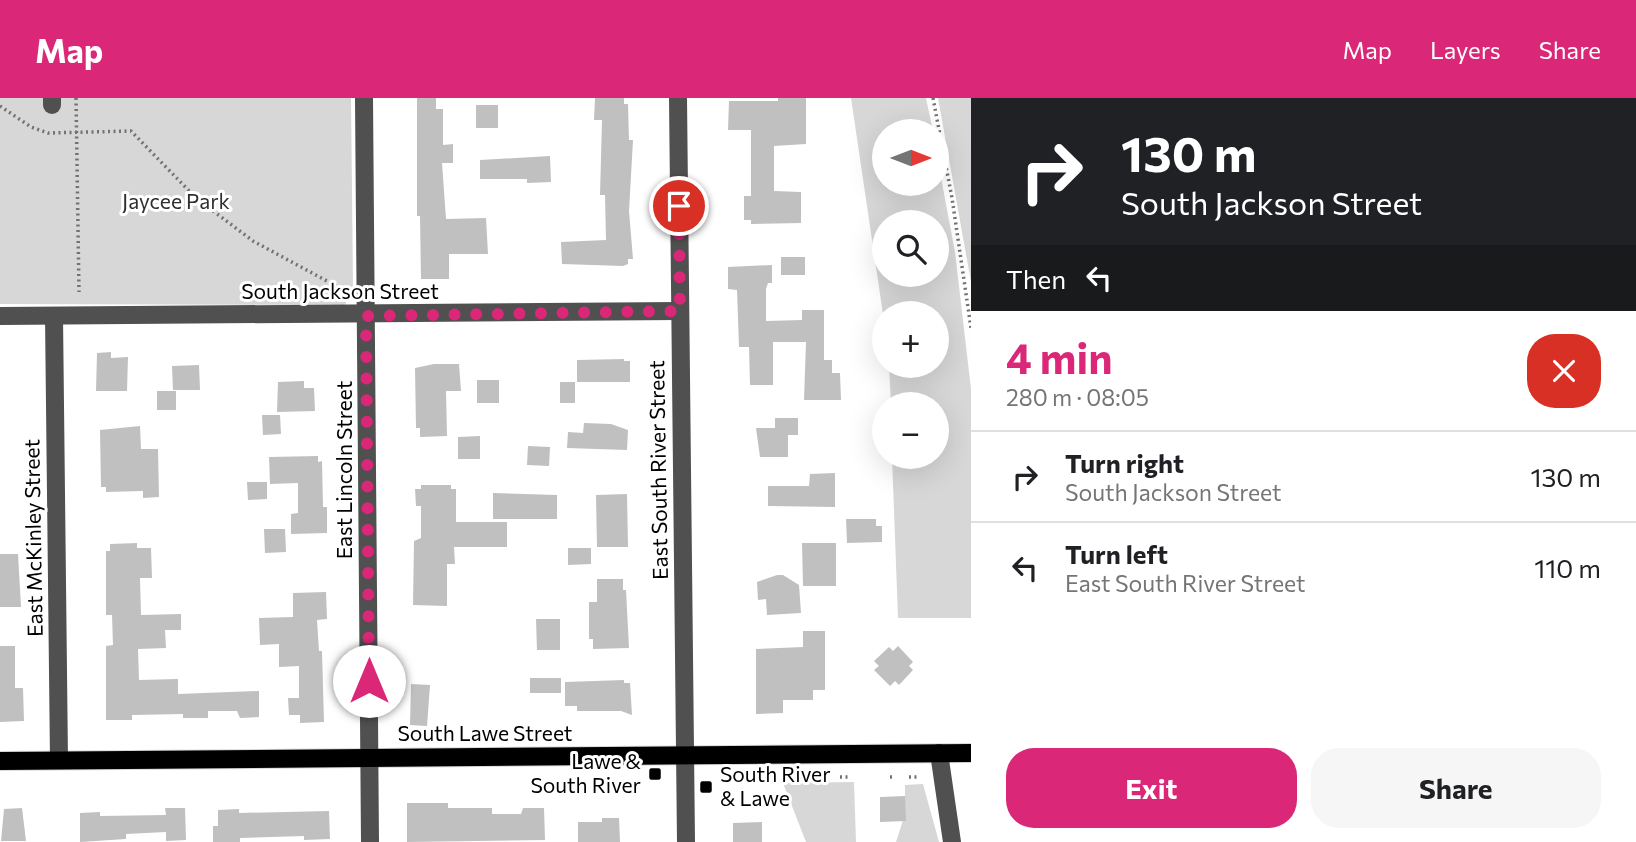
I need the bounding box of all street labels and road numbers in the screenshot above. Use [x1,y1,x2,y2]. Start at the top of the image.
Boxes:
street label: South Jackson Street [241,278,439,303]
street label: East South River Street [643,360,672,580]
street label: East Lincoln Street [331,381,356,559]
street label: East McKinley Street [18,439,47,637]
street label: South Lawe Street [398,720,572,745]

